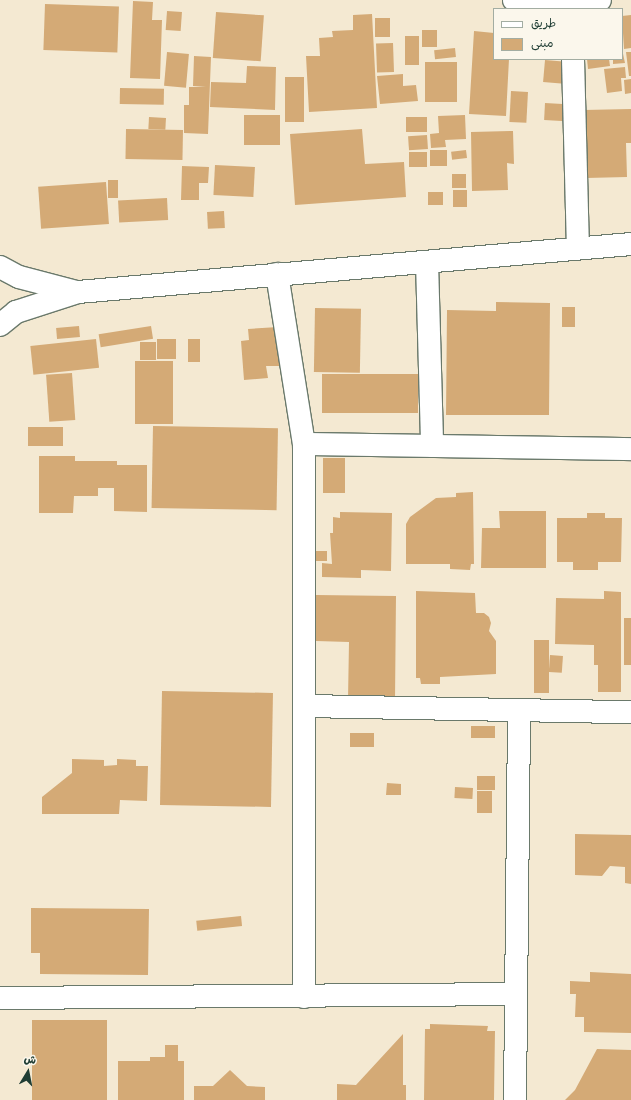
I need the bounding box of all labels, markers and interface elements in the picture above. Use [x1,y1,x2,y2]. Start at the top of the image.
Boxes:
legend [493,8,623,60]
text: طريق [531,16,556,31]
text: مبنى [531,36,554,51]
north arrow [8,1052,48,1092]
text: ش [23,1052,37,1067]

